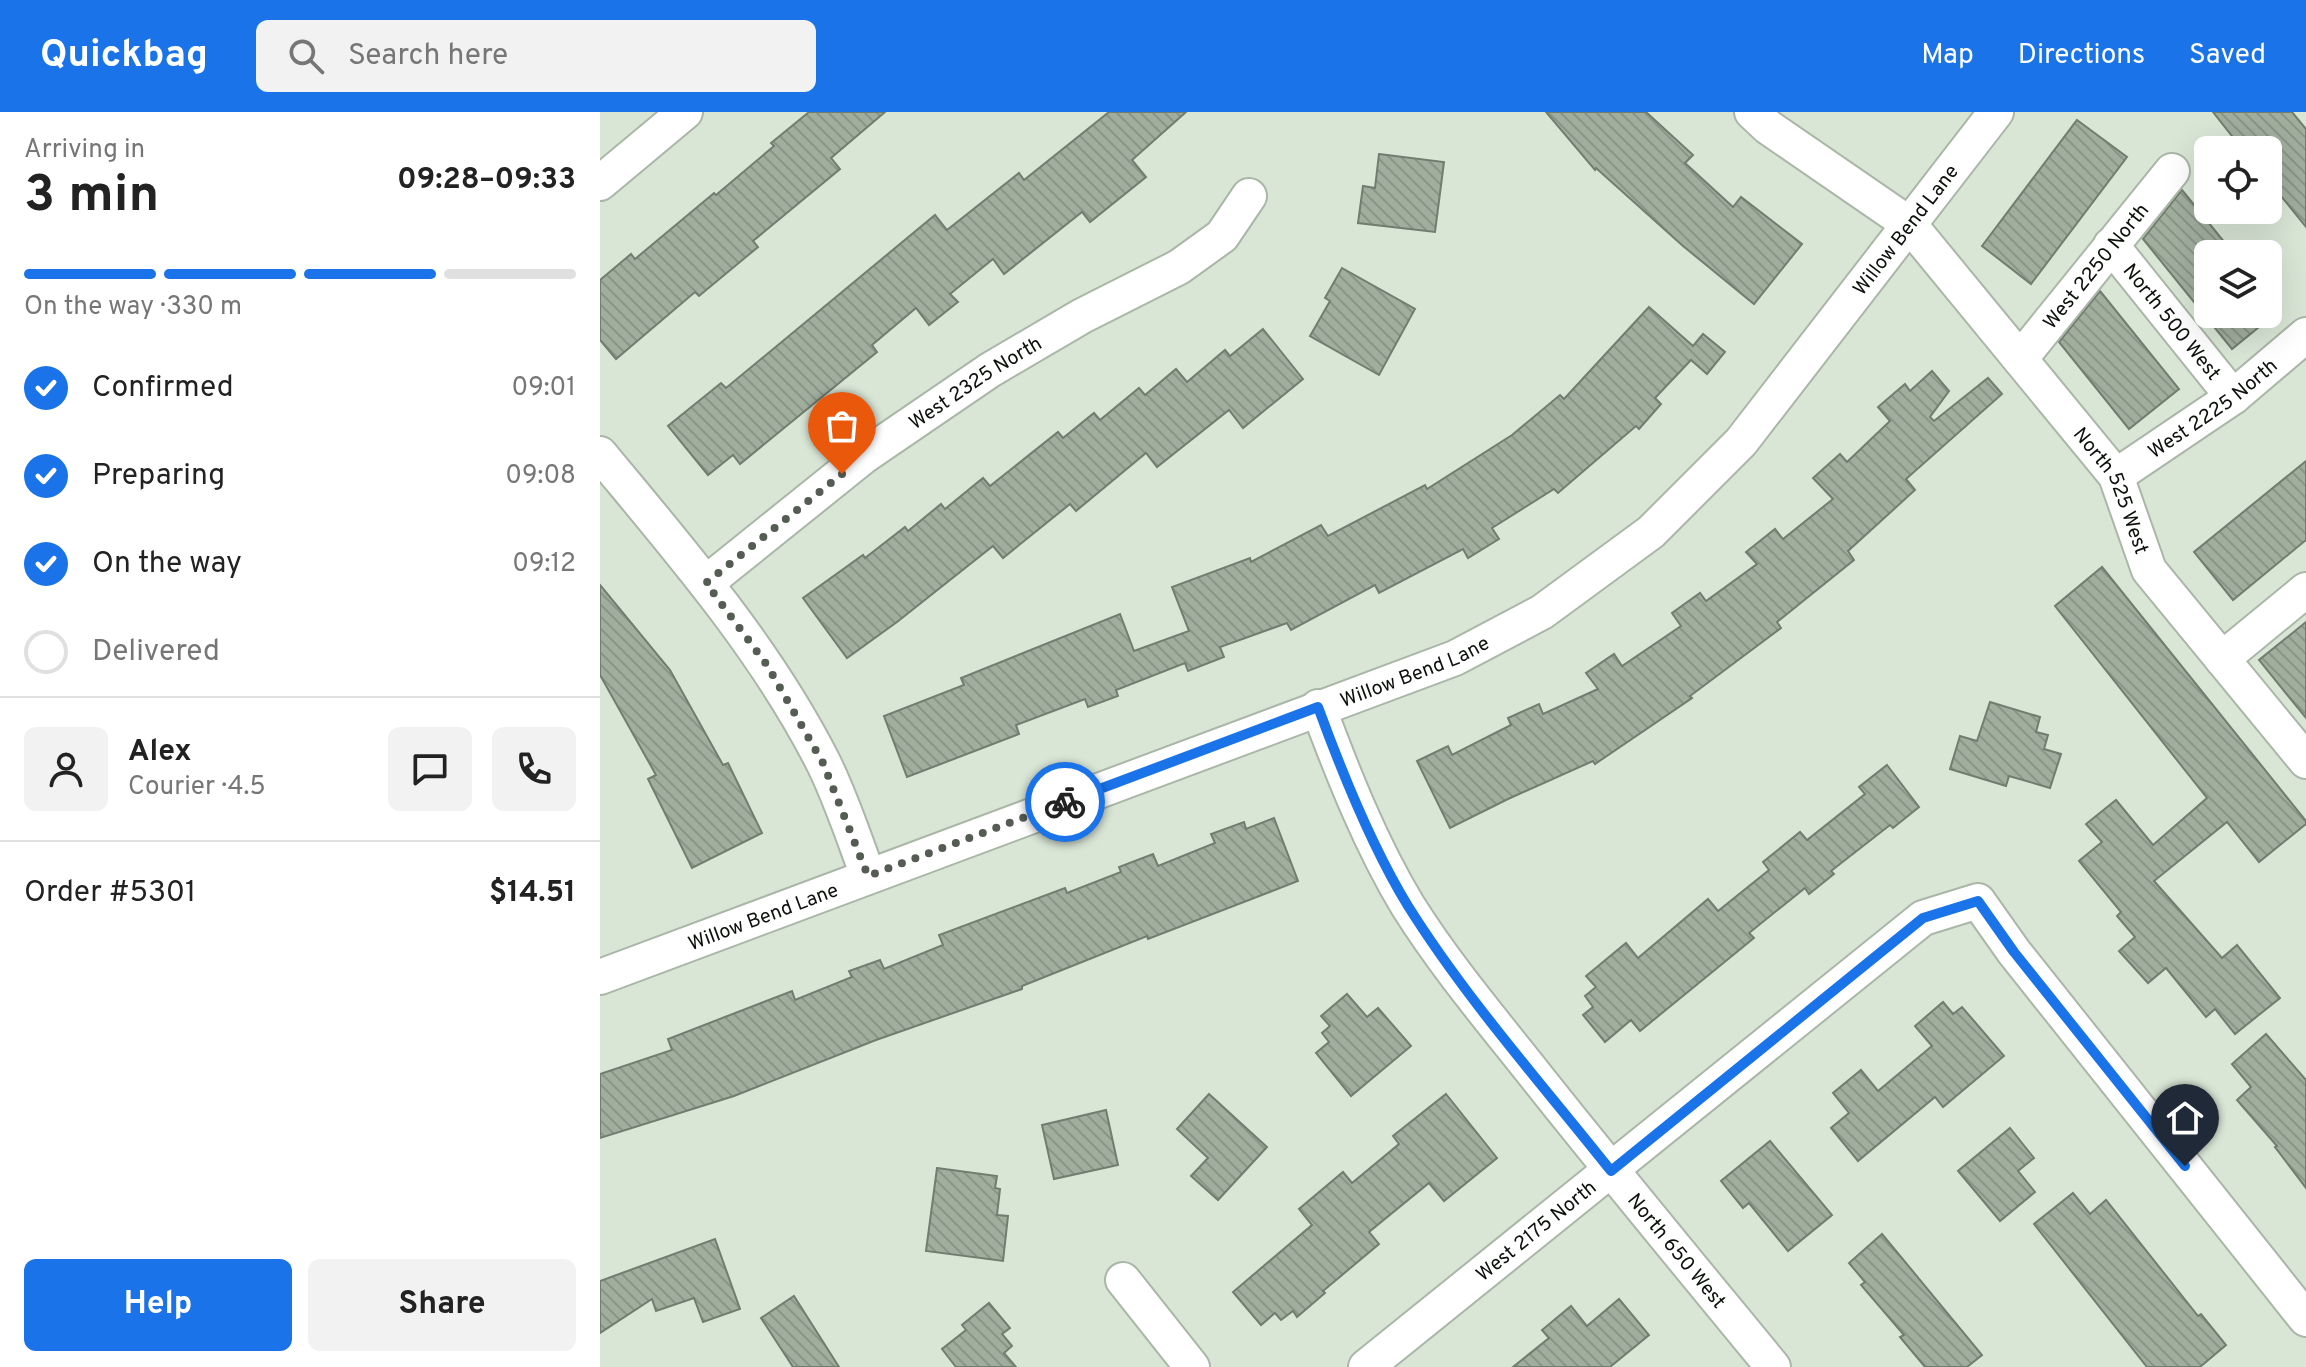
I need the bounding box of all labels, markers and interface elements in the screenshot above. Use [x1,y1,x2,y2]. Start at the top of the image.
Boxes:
search box [256,20,816,92]
text: Quickbag [40,32,208,81]
icon: search [284,34,328,78]
text: Search here [348,38,508,75]
text: Map [1921,38,1974,74]
text: Directions [2018,38,2145,74]
text: Saved [2189,38,2266,74]
text: Arriving in [24,134,145,167]
map controls [2194,136,2282,328]
button: locate [2194,136,2282,224]
street label: Willow Bend Lane [1848,160,1966,301]
text: 09:28–09:33 [397,162,576,199]
text: 3 min [24,164,159,230]
street label: West 2250 North [2038,199,2156,335]
button: layers [2194,240,2282,328]
street label: North 500 West [2116,259,2226,386]
text: On the way · 330 m [24,291,242,324]
street label: West 2325 North [905,331,1047,437]
street label: West 2225 North [2144,354,2284,466]
icon: check [24,366,68,410]
text: Confirmed [92,370,234,407]
text: 09:01 [512,372,576,405]
pin [808,392,876,474]
icon: bag [820,404,864,448]
street label: North 525 West [2066,423,2153,558]
icon: check [24,454,68,498]
text: Preparing [92,458,225,495]
text: 09:08 [505,460,576,493]
icon: check [24,542,68,586]
text: On the way [92,546,242,583]
text: 09:12 [512,548,576,581]
street label: Willow Bend Lane [1337,631,1494,715]
text: Delivered [92,634,220,671]
button: person [24,727,108,811]
button: chat [388,727,472,811]
button: phone [492,727,576,811]
text: Alex [128,734,192,771]
courier [1025,762,1105,842]
text: Courier · 4.5 [128,771,266,804]
icon: bike [1043,780,1087,824]
text: Order #5301 [24,875,196,912]
text: $14.51 [489,875,576,912]
street label: Willow Bend Lane [685,878,843,958]
pin [2151,1084,2219,1166]
icon: home [2163,1096,2207,1140]
street label: West 2175 North [1471,1175,1603,1288]
street label: North 650 West [1621,1189,1731,1315]
button: Help [24,1259,292,1351]
button: Share [308,1259,576,1351]

